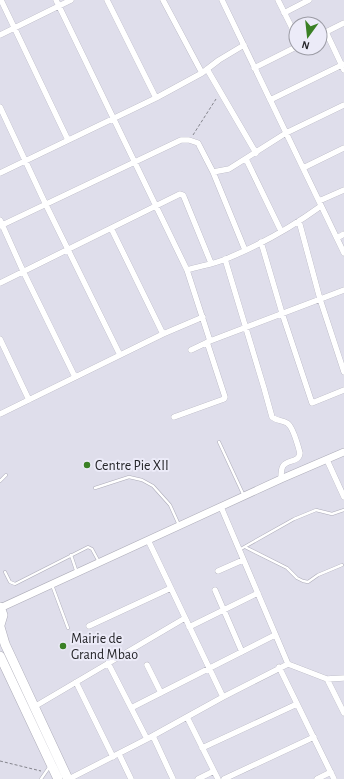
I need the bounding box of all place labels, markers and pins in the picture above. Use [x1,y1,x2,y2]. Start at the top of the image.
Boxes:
place label: Centre Pie XII [95,459,169,473]
marker: Centre Pie XII [82,460,92,470]
place label: Mairie de Grand Mbao [71,632,138,662]
marker: Mairie de Grand Mbao [58,641,68,651]

